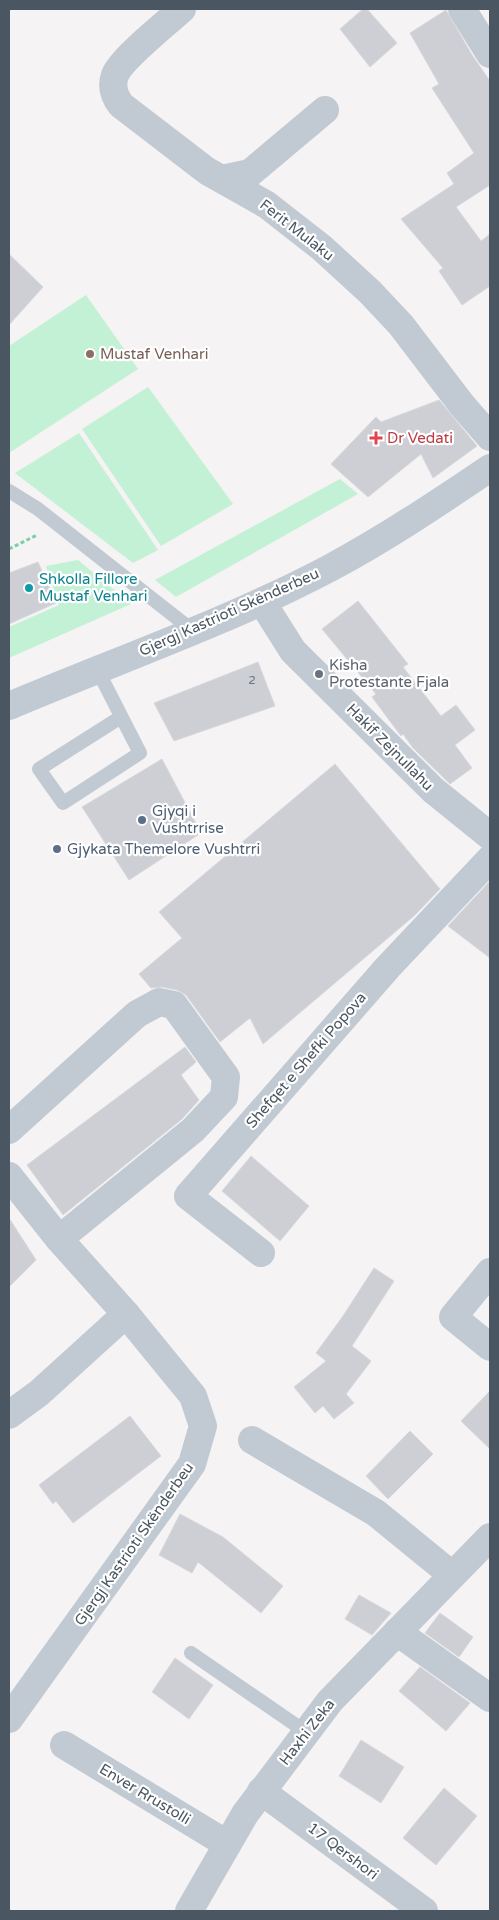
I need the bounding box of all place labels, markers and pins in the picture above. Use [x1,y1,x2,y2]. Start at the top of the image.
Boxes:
place label: Mustaf Venhari [100,345,208,363]
marker: Mustaf Venhari [84,348,96,360]
place label: Dr Vedati [387,429,453,447]
marker: Dr Vedati [369,431,383,445]
place label: Shkolla Fillore Mustaf Venhari [39,570,147,605]
marker: Shkolla Fillore Mustaf Venhari [23,582,35,594]
place label: Kisha Protestante Fjala [329,656,449,691]
marker: Kisha Protestante Fjala [313,668,325,680]
place label: Gjyqi i Vushtrrise [152,802,224,837]
marker: Gjyqi i Vushtrrise [136,814,148,826]
place label: Gjykata Themelore Vushtrri [67,840,260,858]
marker: Gjykata Themelore Vushtrri [51,843,63,855]

